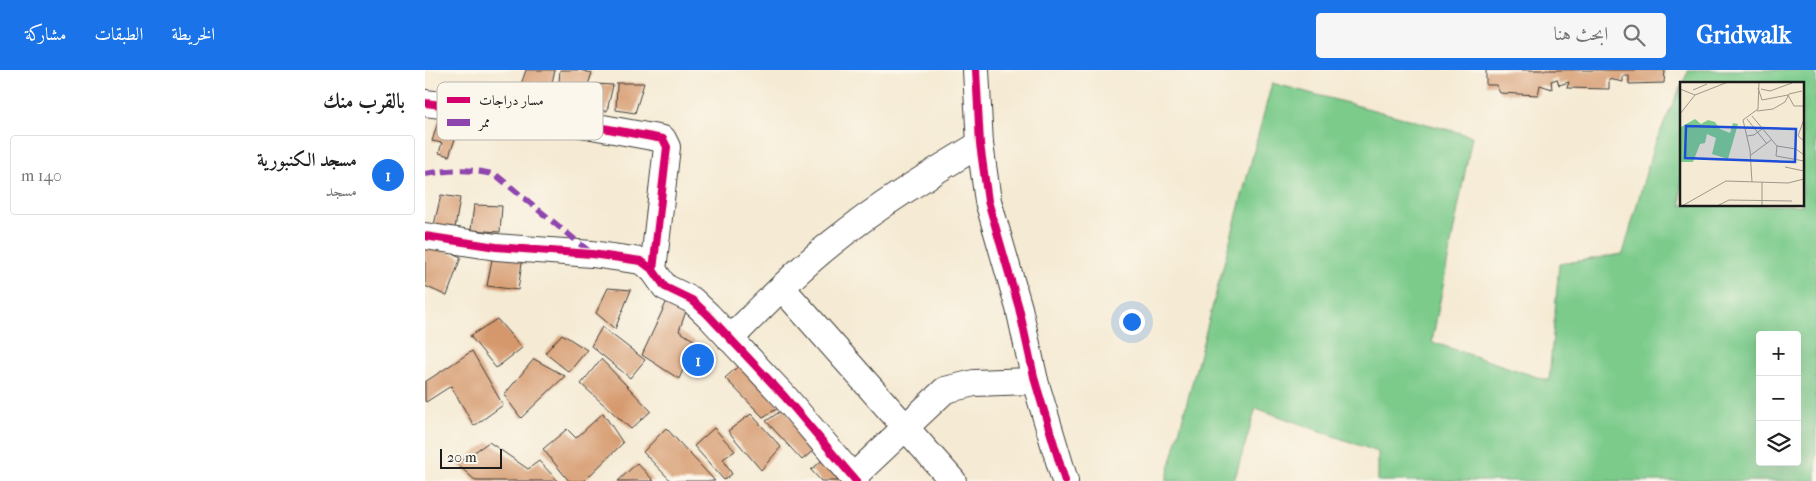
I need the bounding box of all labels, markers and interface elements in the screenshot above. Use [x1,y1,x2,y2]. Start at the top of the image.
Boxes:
search box [1316,13,1666,58]
icon: search [1620,21,1648,49]
text: Gridwalk [1696,21,1791,49]
text: ابحث هنا [1554,23,1608,45]
text: مشاركة [25,24,66,45]
text: الطبقات [94,24,143,45]
text: الخريطة [171,24,215,45]
legend [437,82,603,140]
inset map [1680,82,1803,206]
text: بالقرب منك [323,89,405,113]
text: مسار دراجات [479,92,544,109]
text: ممر [477,114,490,131]
text: مسجد الكنبورية [257,149,357,171]
text: 140 m [21,166,62,185]
text: 1 [385,166,391,185]
text: مسجد [326,181,357,200]
your location [1119,309,1145,335]
map controls [1756,331,1801,466]
button: + [1756,331,1801,376]
pin: 1 [682,341,714,379]
button: − [1756,376,1801,421]
button: layers [1756,421,1801,466]
scale bar [440,446,503,469]
text: 20 m [447,449,477,466]

